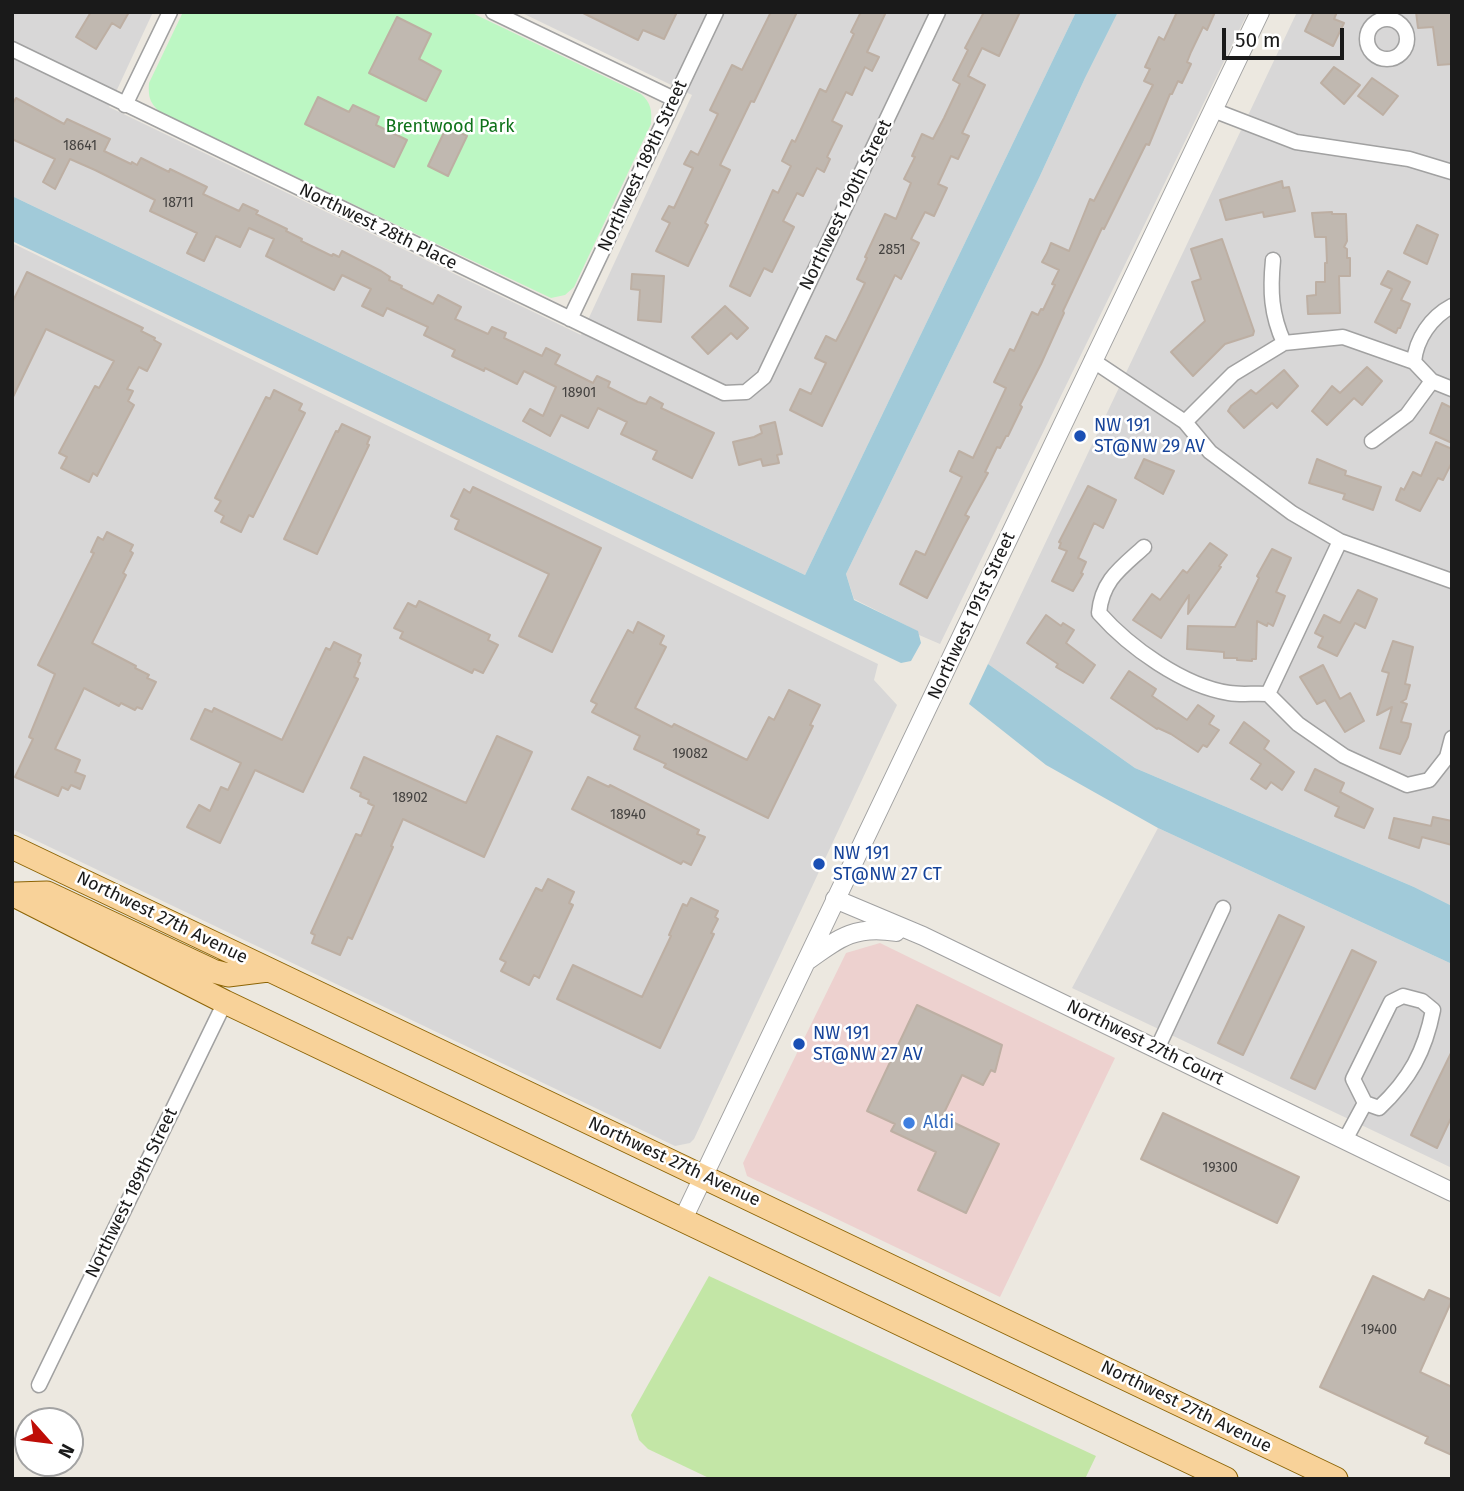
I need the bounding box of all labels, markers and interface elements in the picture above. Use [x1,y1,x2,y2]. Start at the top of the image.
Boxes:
scale bar [1226,14,1348,58]
text: 50 m [1235,27,1281,53]
street label: Northwest 189th Street [594,77,692,255]
park label: Brentwood Park [385,116,515,138]
street label: Northwest 190th Street [795,116,897,294]
house number: 18641 [63,138,97,154]
street label: Northwest 28th Place [295,179,461,275]
house number: 18711 [162,195,194,211]
house number: 2851 [878,242,906,258]
house number: 18901 [562,385,596,401]
place label: NW 191 ST@NW 29 AV [1094,415,1205,458]
marker: NW 191 ST@NW 29 AV [1072,428,1088,444]
street label: Northwest 191st Street [924,529,1020,703]
house number: 19082 [672,746,708,762]
house number: 18902 [392,790,428,806]
house number: 18940 [610,807,646,823]
place label: NW 191 ST@NW 27 CT [833,843,942,886]
marker: NW 191 ST@NW 27 CT [811,856,827,872]
street label: Northwest 27th Avenue [73,867,251,969]
street label: Northwest 27th Court [1063,996,1227,1090]
place label: NW 191 ST@NW 27 AV [813,1023,923,1066]
marker: NW 191 ST@NW 27 AV [791,1036,807,1052]
street label: Northwest 189th Street [81,1104,183,1282]
place label: Aldi [923,1112,954,1134]
street label: Northwest 27th Avenue [584,1113,764,1211]
marker: Aldi [901,1115,917,1131]
house number: 19300 [1202,1160,1238,1176]
house number: 19400 [1361,1322,1397,1338]
street label: Northwest 27th Avenue [1097,1356,1275,1458]
north arrow [14,1407,84,1477]
text: N [53,1440,79,1462]

